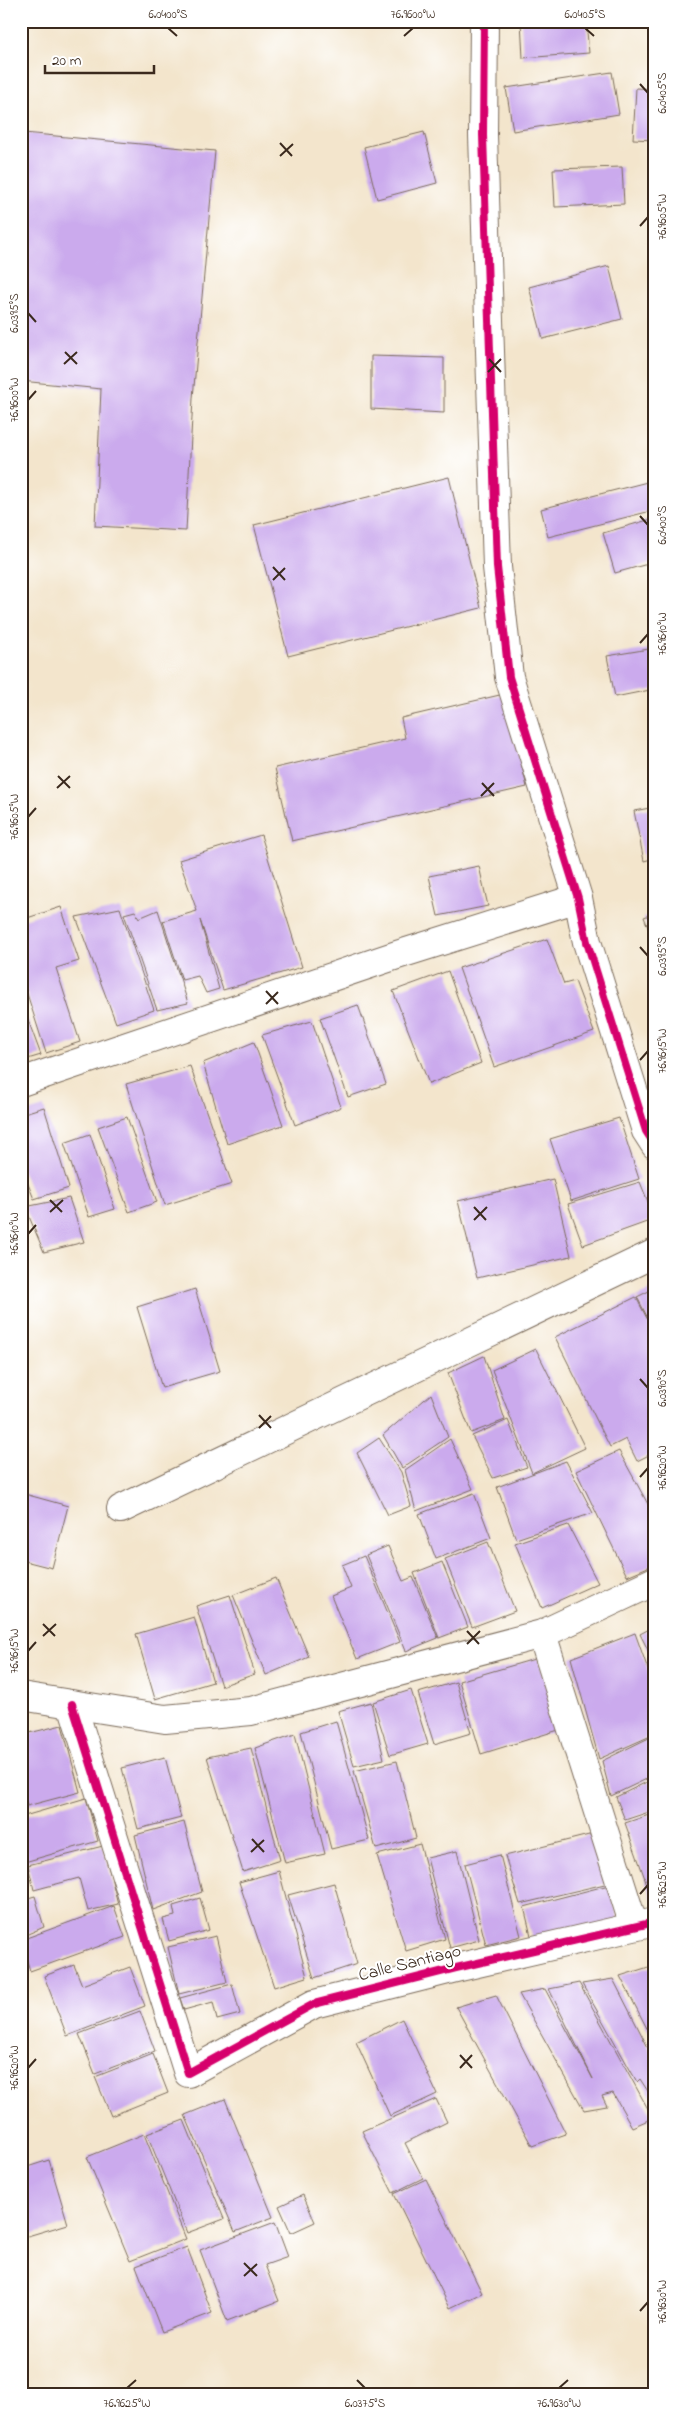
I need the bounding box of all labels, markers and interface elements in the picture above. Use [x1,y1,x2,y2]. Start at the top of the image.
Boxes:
text: 6.0400°S [148,6,188,24]
text: 76.9600°W [391,6,435,24]
text: 6.0405°S [565,6,606,24]
scale bar [45,42,154,74]
text: 20 m [52,50,82,72]
text: 6.0405°S [654,72,672,113]
text: 76.9605°W [654,194,672,240]
text: 6.0395°S [6,293,24,333]
text: 76.9600°W [6,378,24,422]
text: 6.0400°S [654,505,672,545]
text: 76.9610°W [654,612,672,656]
text: 76.9605°W [6,794,24,840]
text: 6.0395°S [654,936,672,976]
text: 76.9615°W [654,1029,672,1073]
text: 76.9610°W [6,1212,24,1256]
text: 6.0390°S [654,1369,672,1407]
text: 76.9620°W [654,1445,672,1491]
text: 76.9615°W [6,1629,24,1673]
text: 76.9625°W [654,1862,672,1908]
street label: Calle Santiago [356,1939,464,1990]
text: 76.9620°W [6,2045,24,2091]
text: 76.9630°W [654,2280,672,2324]
text: 76.9625°W [104,2395,150,2413]
text: 6.0375°S [345,2395,386,2413]
text: 76.9630°W [537,2395,581,2413]

